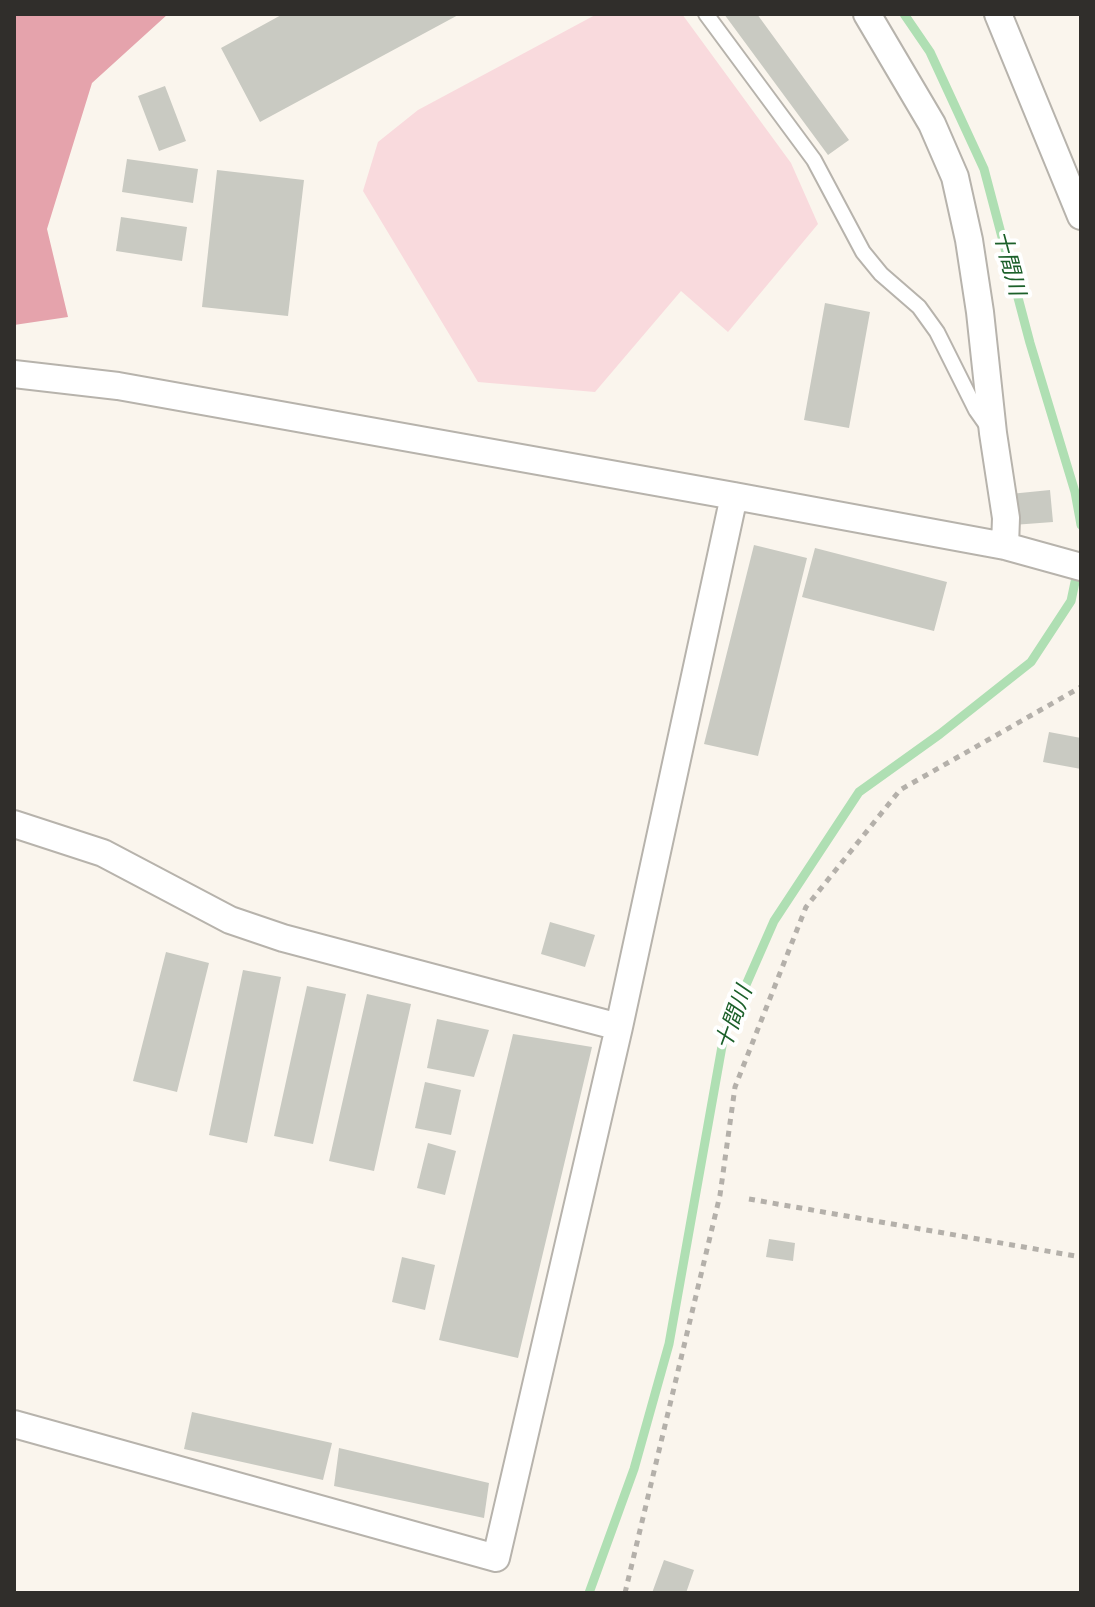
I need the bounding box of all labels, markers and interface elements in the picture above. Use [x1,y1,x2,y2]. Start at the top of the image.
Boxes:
water label: 十間川 [988,228,1030,298]
water label: 十間川 [710,982,758,1054]

